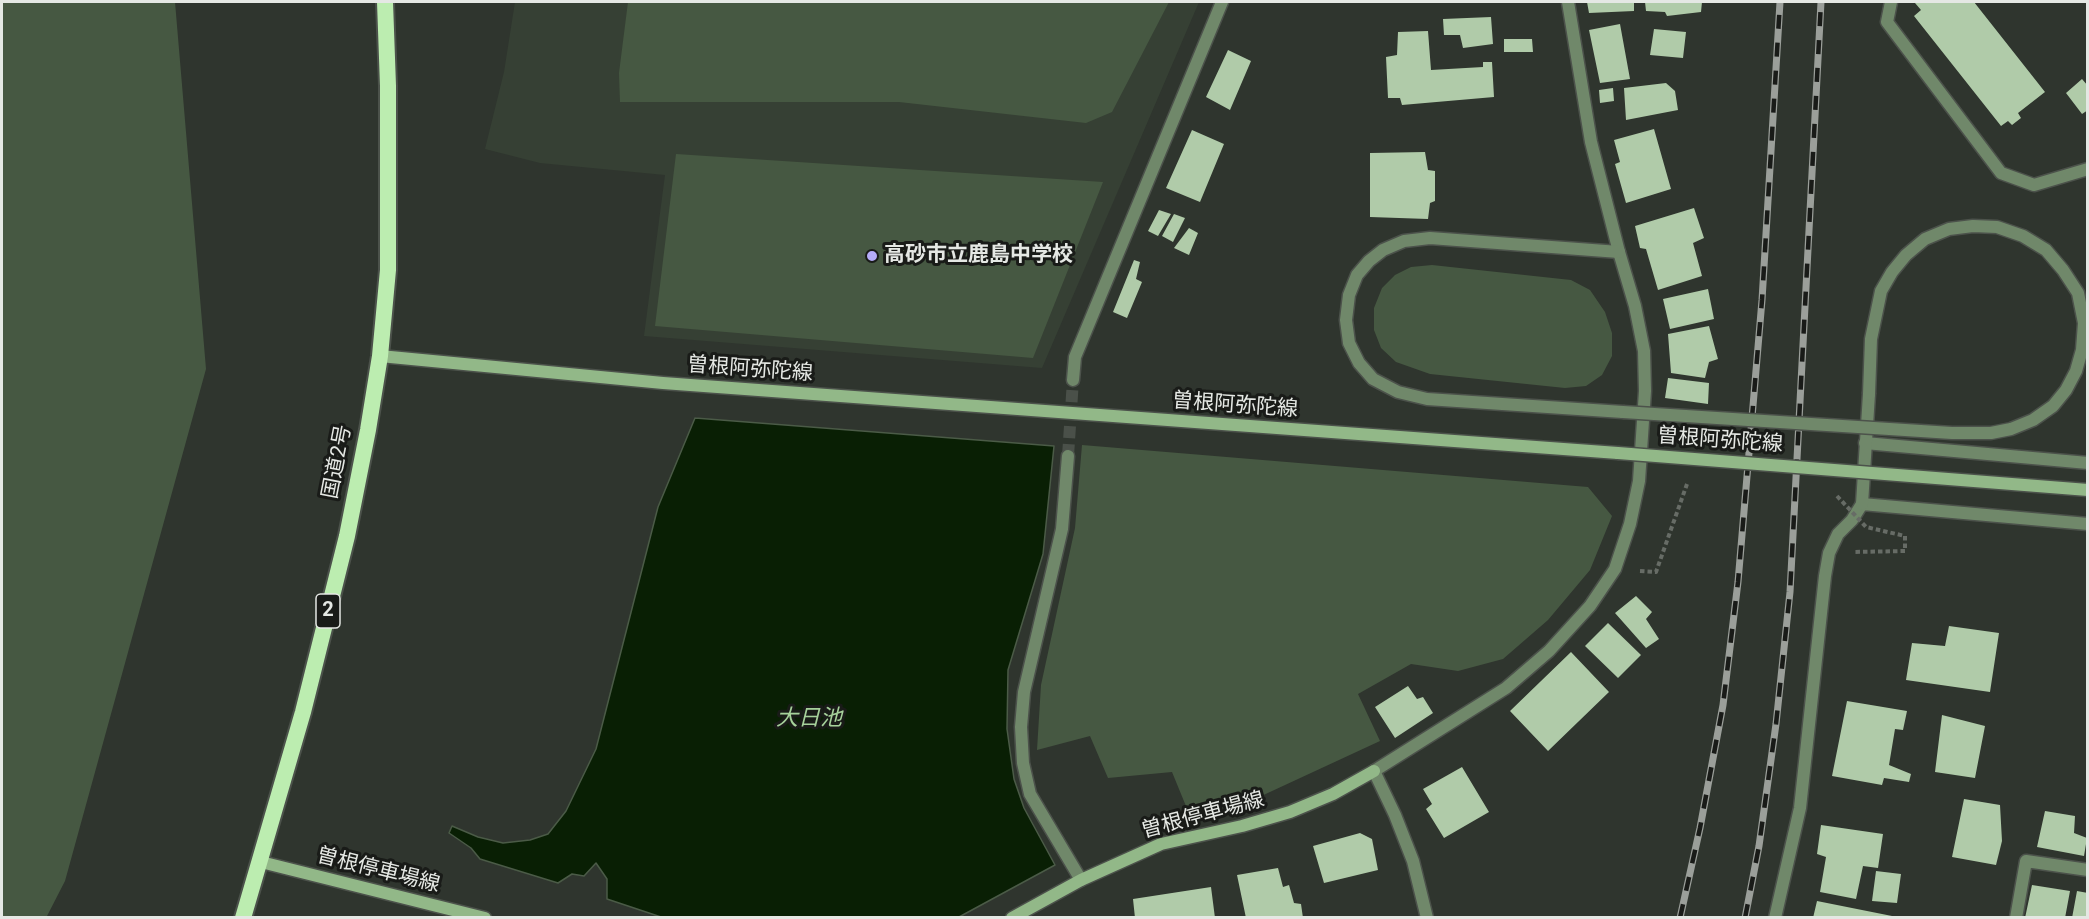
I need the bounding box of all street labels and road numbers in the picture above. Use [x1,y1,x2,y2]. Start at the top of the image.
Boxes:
street label: 曽根阿弥陀線 [686,353,814,387]
street label: 曽根阿弥陀線 [1171,389,1299,423]
street label: 国道2号 [318,423,358,501]
street label: 曽根阿弥陀線 [1656,424,1784,458]
road number: 2 [316,594,340,628]
street label: 曽根停車場線 [1139,788,1267,844]
street label: 曽根停車場線 [314,844,442,898]

